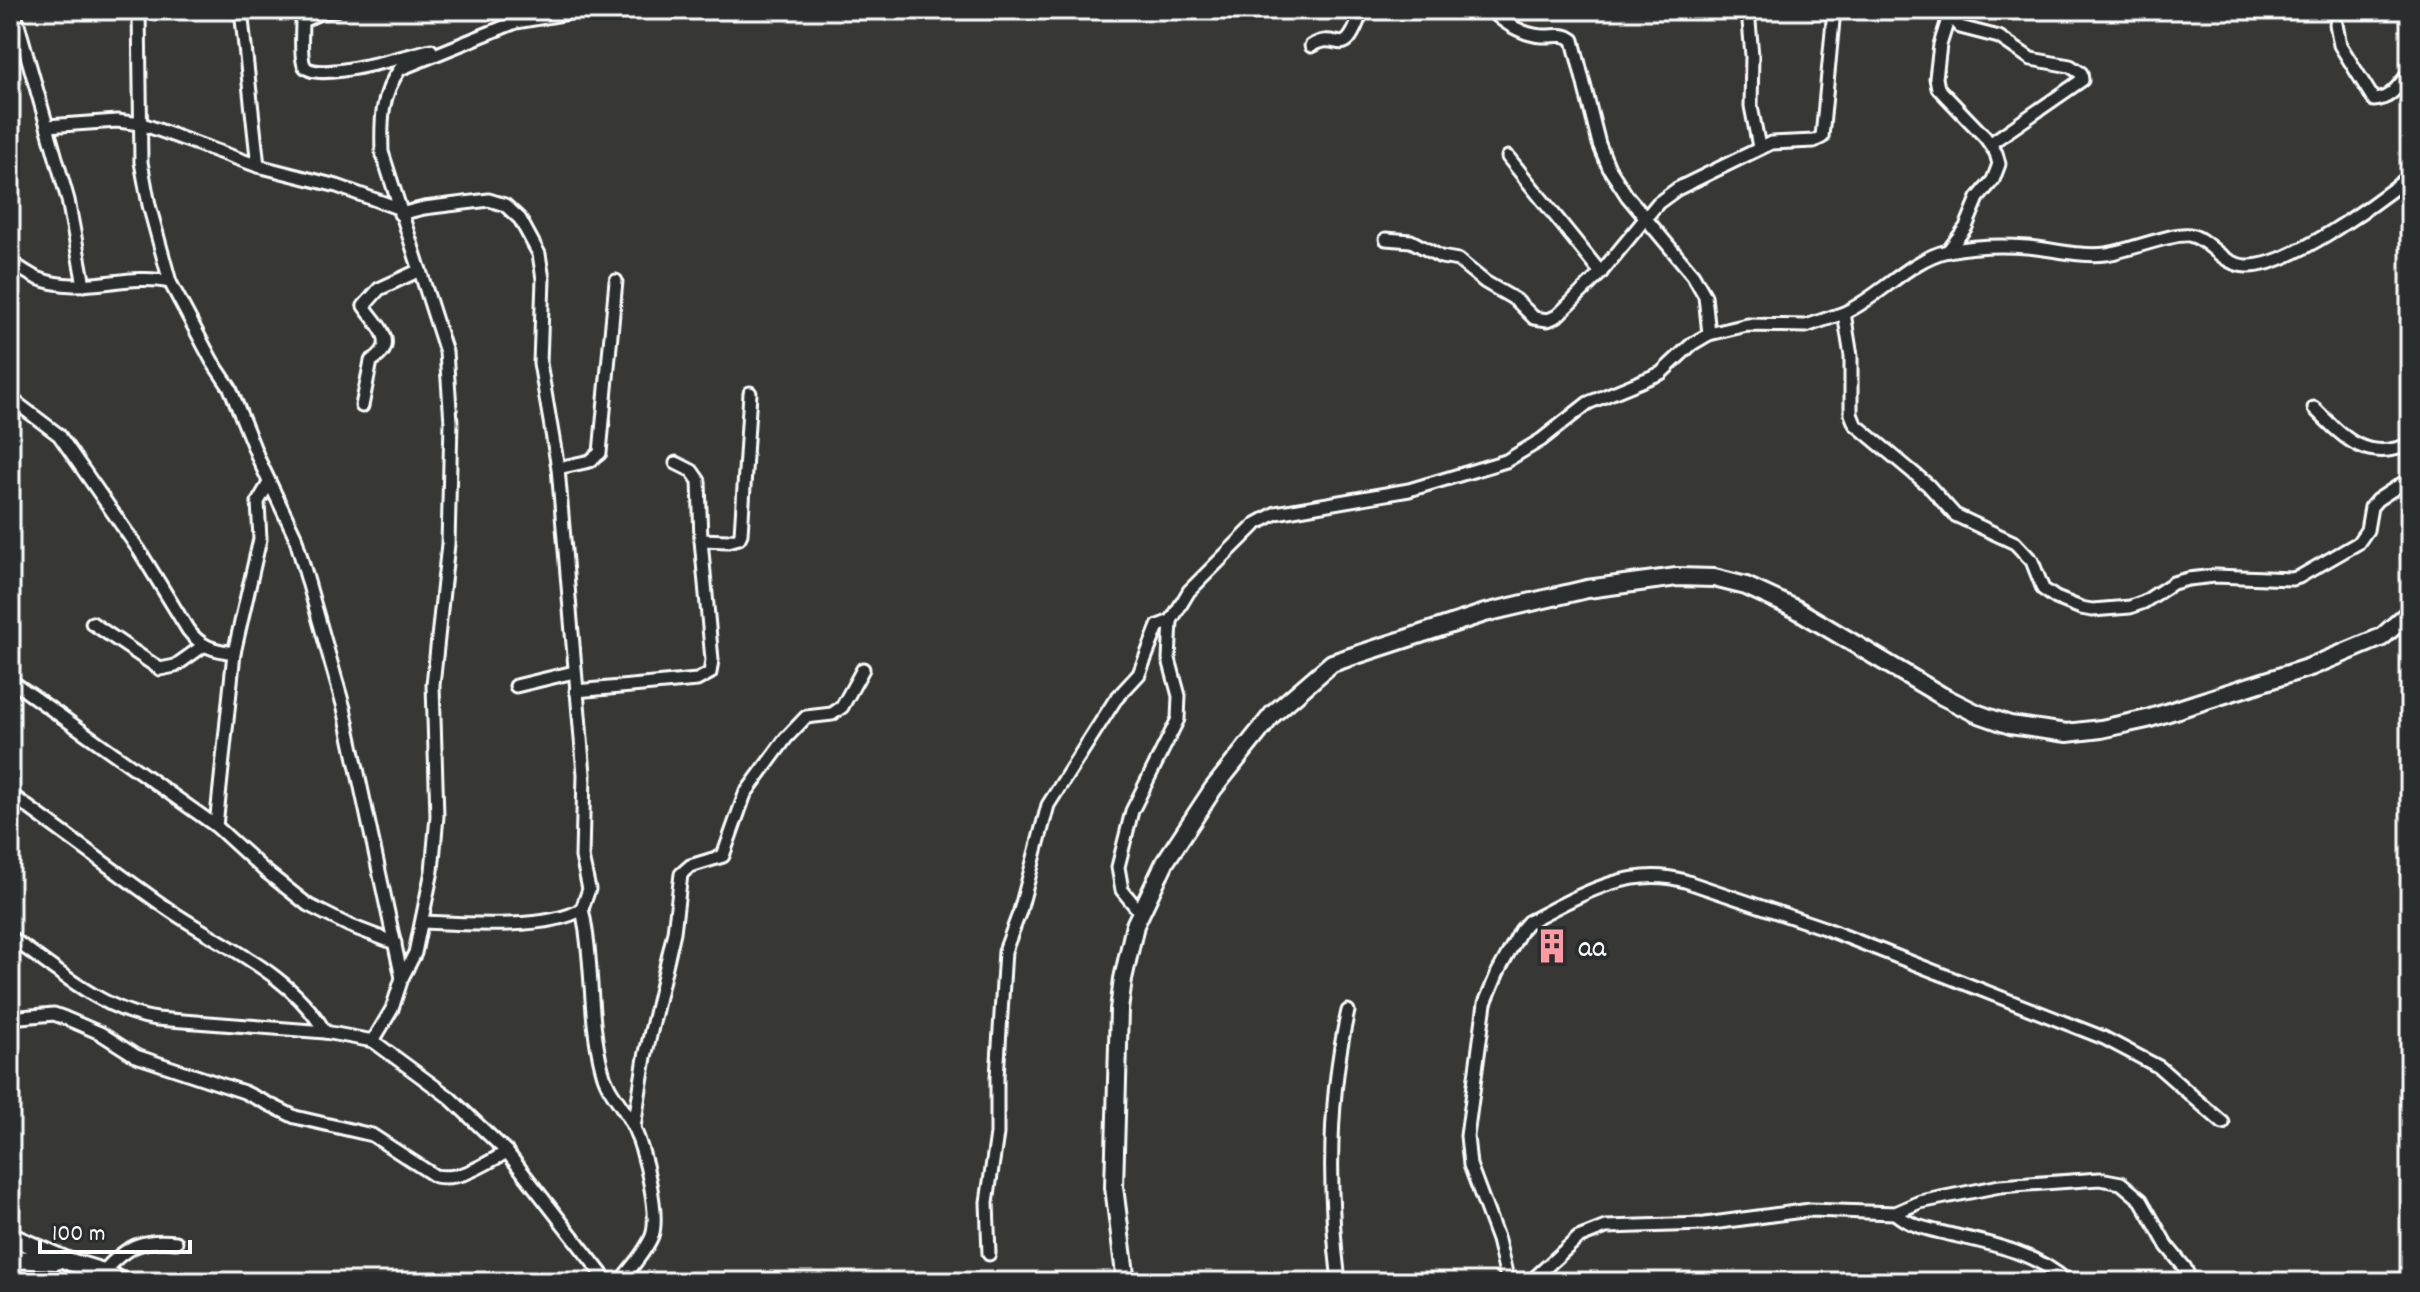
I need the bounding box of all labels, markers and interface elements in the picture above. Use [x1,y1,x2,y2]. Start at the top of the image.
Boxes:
building icon: aa [1533,927,1571,965]
place label: aa [1578,929,1607,972]
scale bar [40,1204,190,1254]
text: 100 m [52,1218,105,1252]

